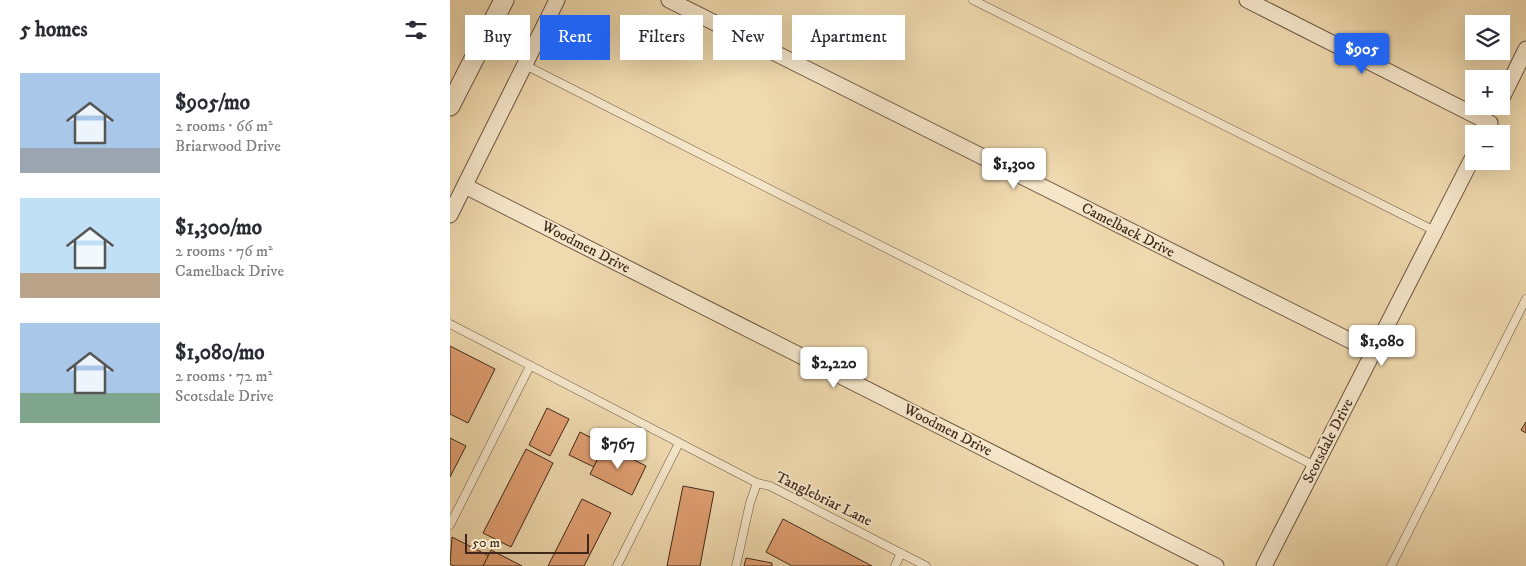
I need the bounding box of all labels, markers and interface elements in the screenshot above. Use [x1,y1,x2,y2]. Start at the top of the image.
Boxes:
chip: Buy [465,15,530,60]
chip: Rent [540,15,610,60]
chip: Filters [620,15,703,60]
chip: New [713,15,782,60]
chip: Apartment [792,15,905,60]
map controls [1465,15,1510,170]
button: layers [1465,15,1510,60]
icon: filters [402,16,430,44]
text: 5 homes [20,17,88,43]
pin: $905 [1332,32,1392,75]
text: $905 [1345,39,1379,59]
button: + [1465,70,1510,115]
text: $905/mo [175,90,250,116]
icon: home [60,93,120,153]
text: 2 rooms · 66 m² [175,116,273,136]
button: − [1465,125,1510,170]
text: Briarwood Drive [175,136,281,156]
pin: $1,300 [973,148,1055,190]
text: $1,300 [993,154,1035,174]
street label: Camelback Drive [1078,198,1178,262]
text: $1,300/mo [175,215,262,241]
street label: Woodmen Drive [538,216,634,277]
icon: home [60,218,120,278]
text: 2 rooms · 76 m² [175,241,273,261]
text: Camelback Drive [175,261,284,281]
pin: $1,080 [1341,324,1423,367]
text: $1,080 [1360,331,1404,351]
text: $1,080/mo [175,340,265,366]
icon: home [60,343,120,403]
pin: $2,220 [793,346,875,389]
text: $2,220 [811,353,857,373]
text: 2 rooms · 72 m² [175,366,272,386]
text: Scotsdale Drive [175,386,274,406]
street label: Scotsdale Drive [1299,395,1357,487]
street label: Woodmen Drive [900,399,996,460]
pin: $767 [588,428,648,470]
text: $767 [601,434,635,454]
street label: Tanglebriar Lane [773,467,875,531]
scale bar [465,531,589,554]
text: 50 m [472,534,500,552]

